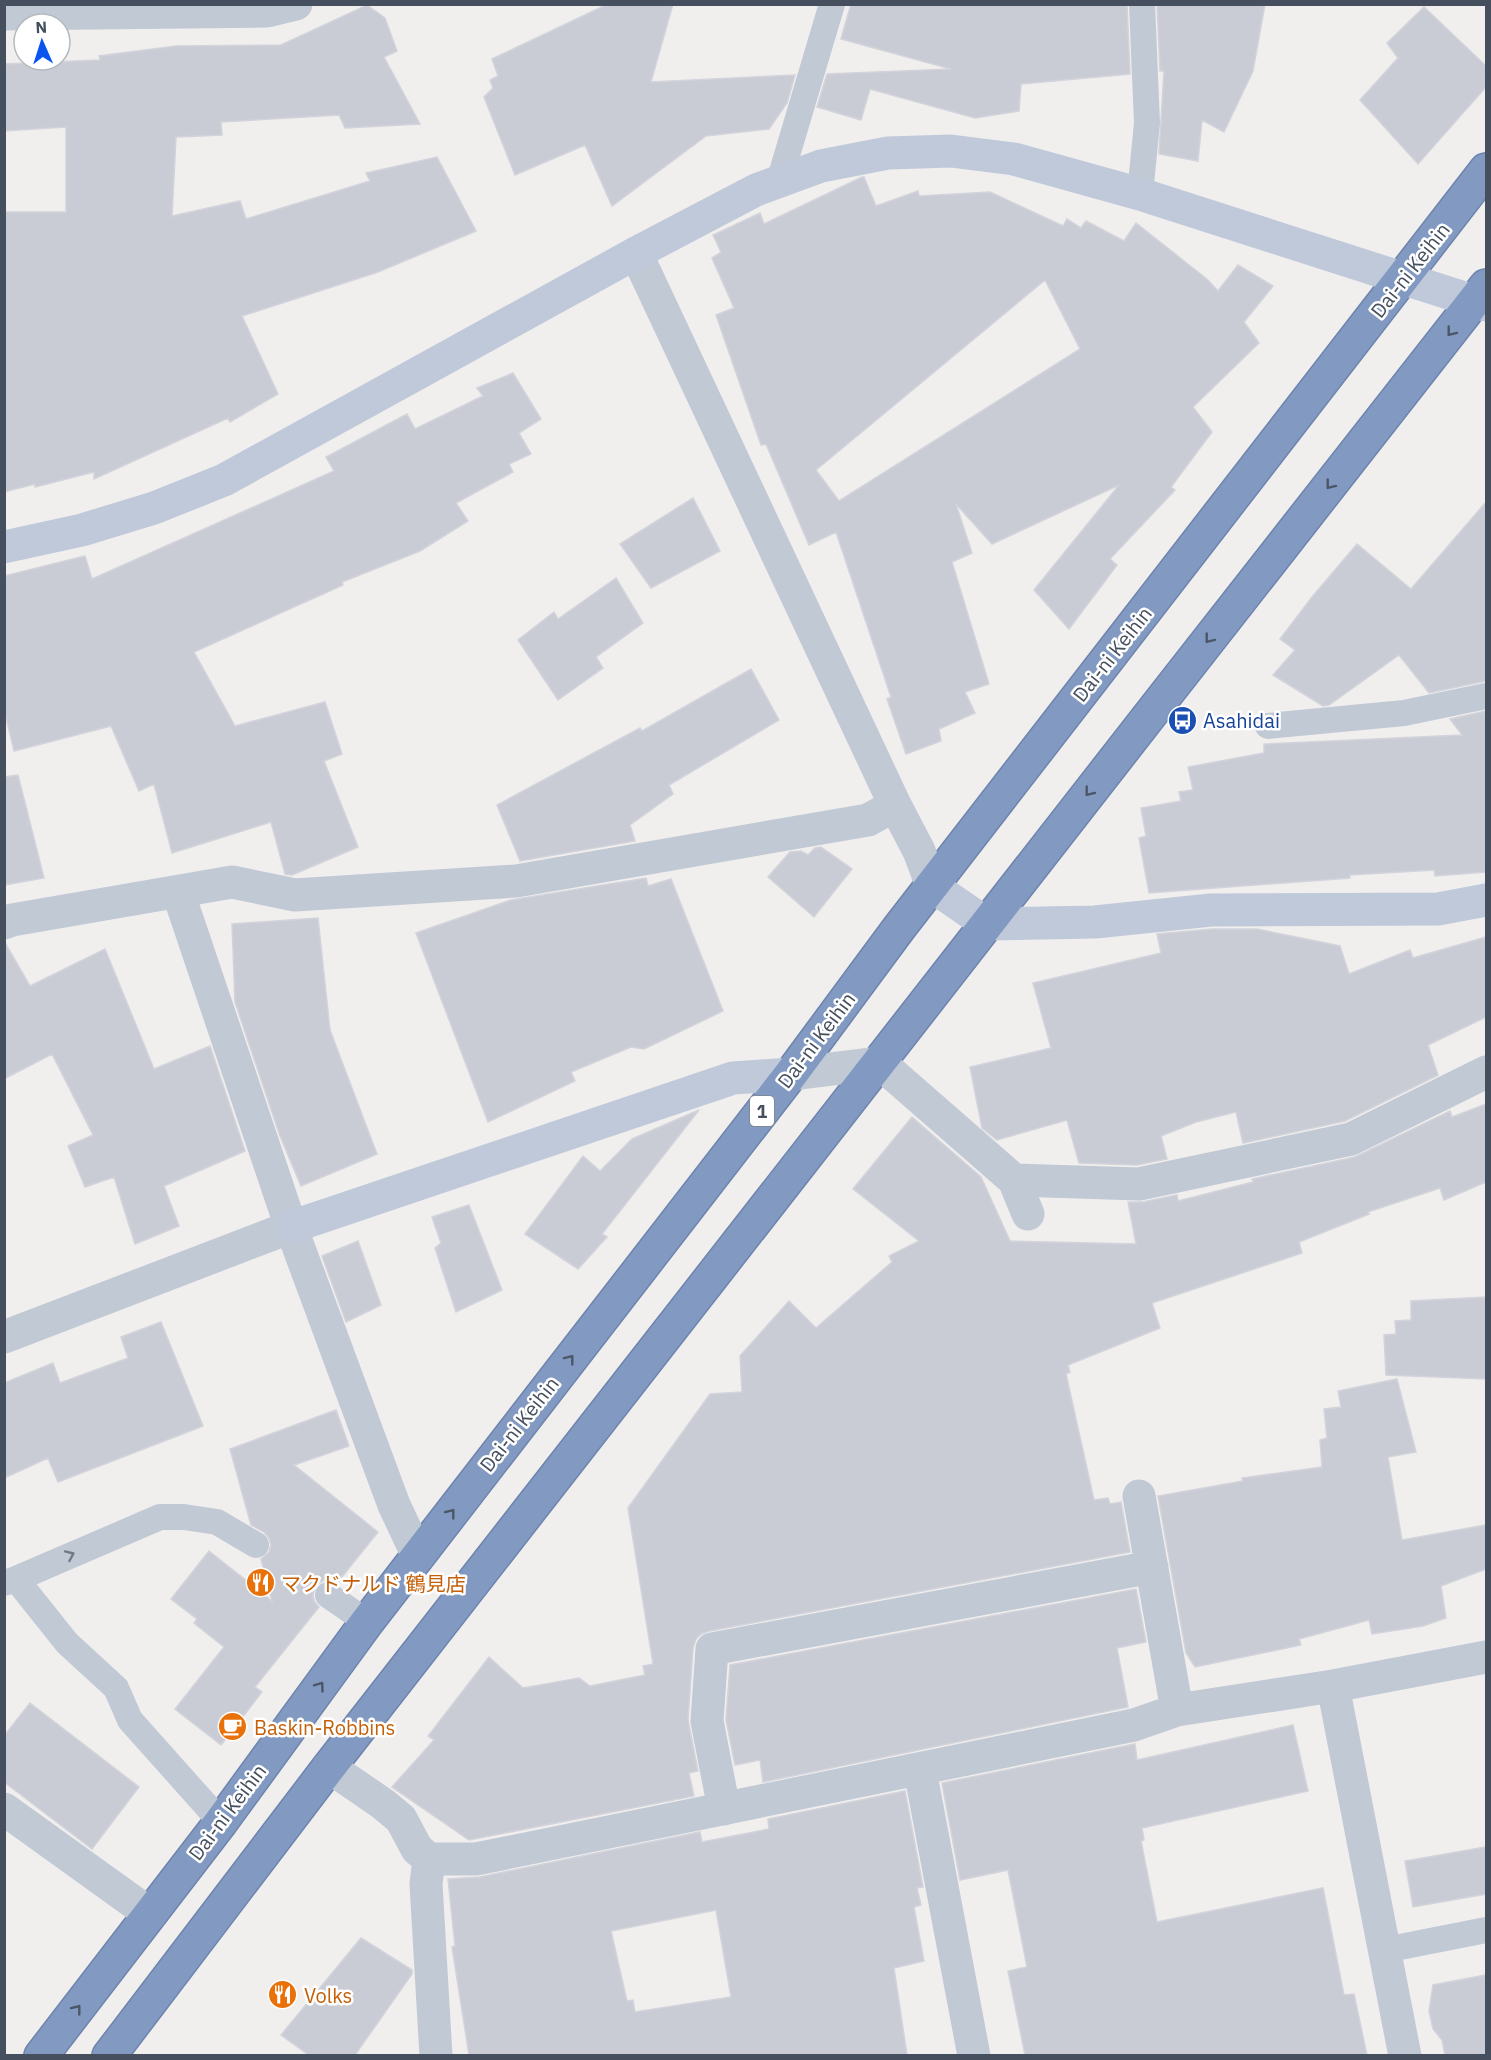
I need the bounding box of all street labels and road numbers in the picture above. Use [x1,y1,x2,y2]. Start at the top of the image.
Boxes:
street label: Dai-ni Keihin [1364,217,1456,323]
street label: Dai-ni Keihin [1066,601,1158,707]
street label: Dai-ni Keihin [771,986,861,1094]
road number: 1 [750,1096,774,1126]
street label: Dai-ni Keihin [473,1371,565,1477]
street label: Dai-ni Keihin [182,1758,272,1866]

